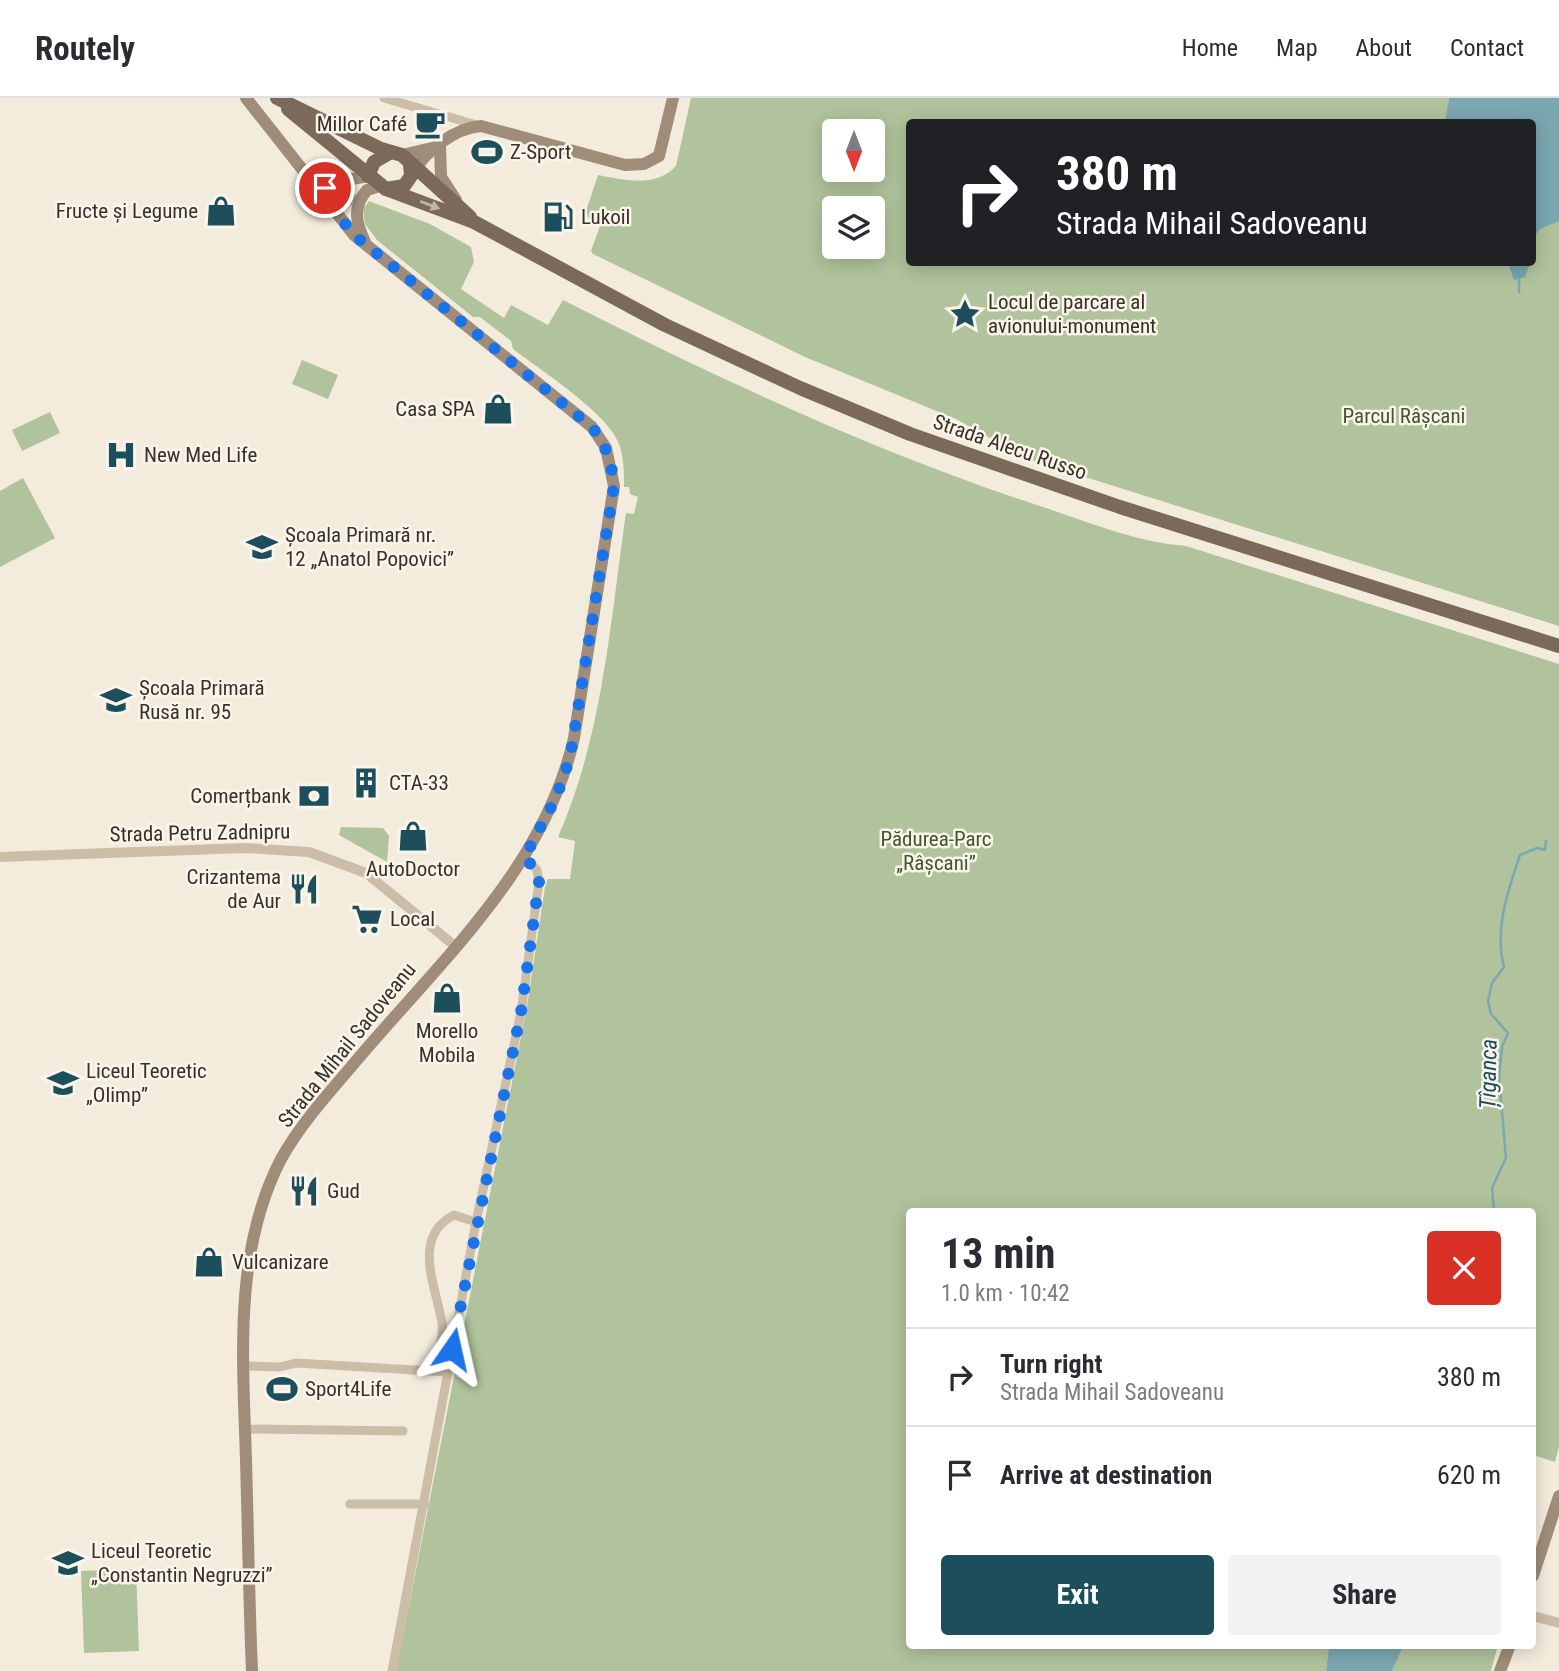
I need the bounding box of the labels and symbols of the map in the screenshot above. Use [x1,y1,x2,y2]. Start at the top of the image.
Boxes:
cafe icon: Millor Café [413,107,447,141]
place label: Millor Café [317,112,407,136]
north arrow [822,119,886,182]
sports icon: Z-Sport [470,135,504,169]
place label: Z-Sport [510,140,571,164]
pin [295,158,355,218]
shop icon: Fructe și Legume [204,194,238,228]
place label: Fructe și Legume [56,199,198,223]
one-way arrow [420,200,441,211]
fuel station icon: Lukoil [541,200,575,234]
place label: Lukoil [581,205,630,229]
place label: Locul de parcare al avionului-monument [988,290,1156,338]
place icon: Locul de parcare al avionului-monument [948,297,982,331]
shop icon: Casa SPA [481,392,515,426]
place label: Casa SPA [395,397,475,421]
park label: Parcul Râșcani [1343,404,1465,428]
street label: Strada Alecu Russo [930,409,1090,485]
hospital icon: New Med Life [104,438,138,472]
place label: New Med Life [144,443,257,467]
place label: Școala Primară nr. 12 „Anatol Popovici” [285,523,454,571]
school or university icon: Școala Primară nr. 12 „Anatol Popovici” [245,530,279,564]
place label: Școala Primară Rusă nr. 95 [139,676,265,724]
school or university icon: Școala Primară Rusă nr. 95 [99,683,133,717]
building icon: CTA-33 [349,766,383,800]
place label: CTA-33 [389,771,449,795]
bank icon: Comerțbank [297,779,331,813]
place label: Comerțbank [190,784,292,809]
street label: Strada Petru Zadnipru [109,819,291,847]
shop icon: AutoDoctor [396,819,430,853]
park label: Pădurea-Parc „Râșcani” [881,827,991,875]
place label: AutoDoctor [366,857,460,881]
place label: Crizantema de Aur [187,865,281,913]
restaurant icon: Crizantema de Aur [287,872,321,906]
supermarket icon: Local [350,902,384,936]
place label: Local [390,907,435,931]
street label: Strada Mihail Sadoveanu [273,958,421,1132]
shop icon: Morello Mobila [430,981,464,1015]
place label: Morello Mobila [416,1019,478,1067]
water label: Țîganca [1474,1039,1504,1109]
place label: Liceul Teoretic „Olimp” [86,1059,207,1107]
school or university icon: Liceul Teoretic „Olimp” [46,1066,80,1100]
restaurant icon: Gud [287,1174,321,1208]
place label: Gud [327,1179,360,1203]
shop icon: Vulcanizare [192,1245,226,1279]
place label: Vulcanizare [232,1250,329,1274]
position arrow [415,1312,489,1386]
sports icon: Sport4Life [265,1372,299,1406]
place label: Sport4Life [305,1377,391,1401]
place label: Liceul Teoretic „Constantin Negruzzi” [91,1539,273,1587]
school or university icon: Liceul Teoretic „Constantin Negruzzi” [51,1546,85,1580]

